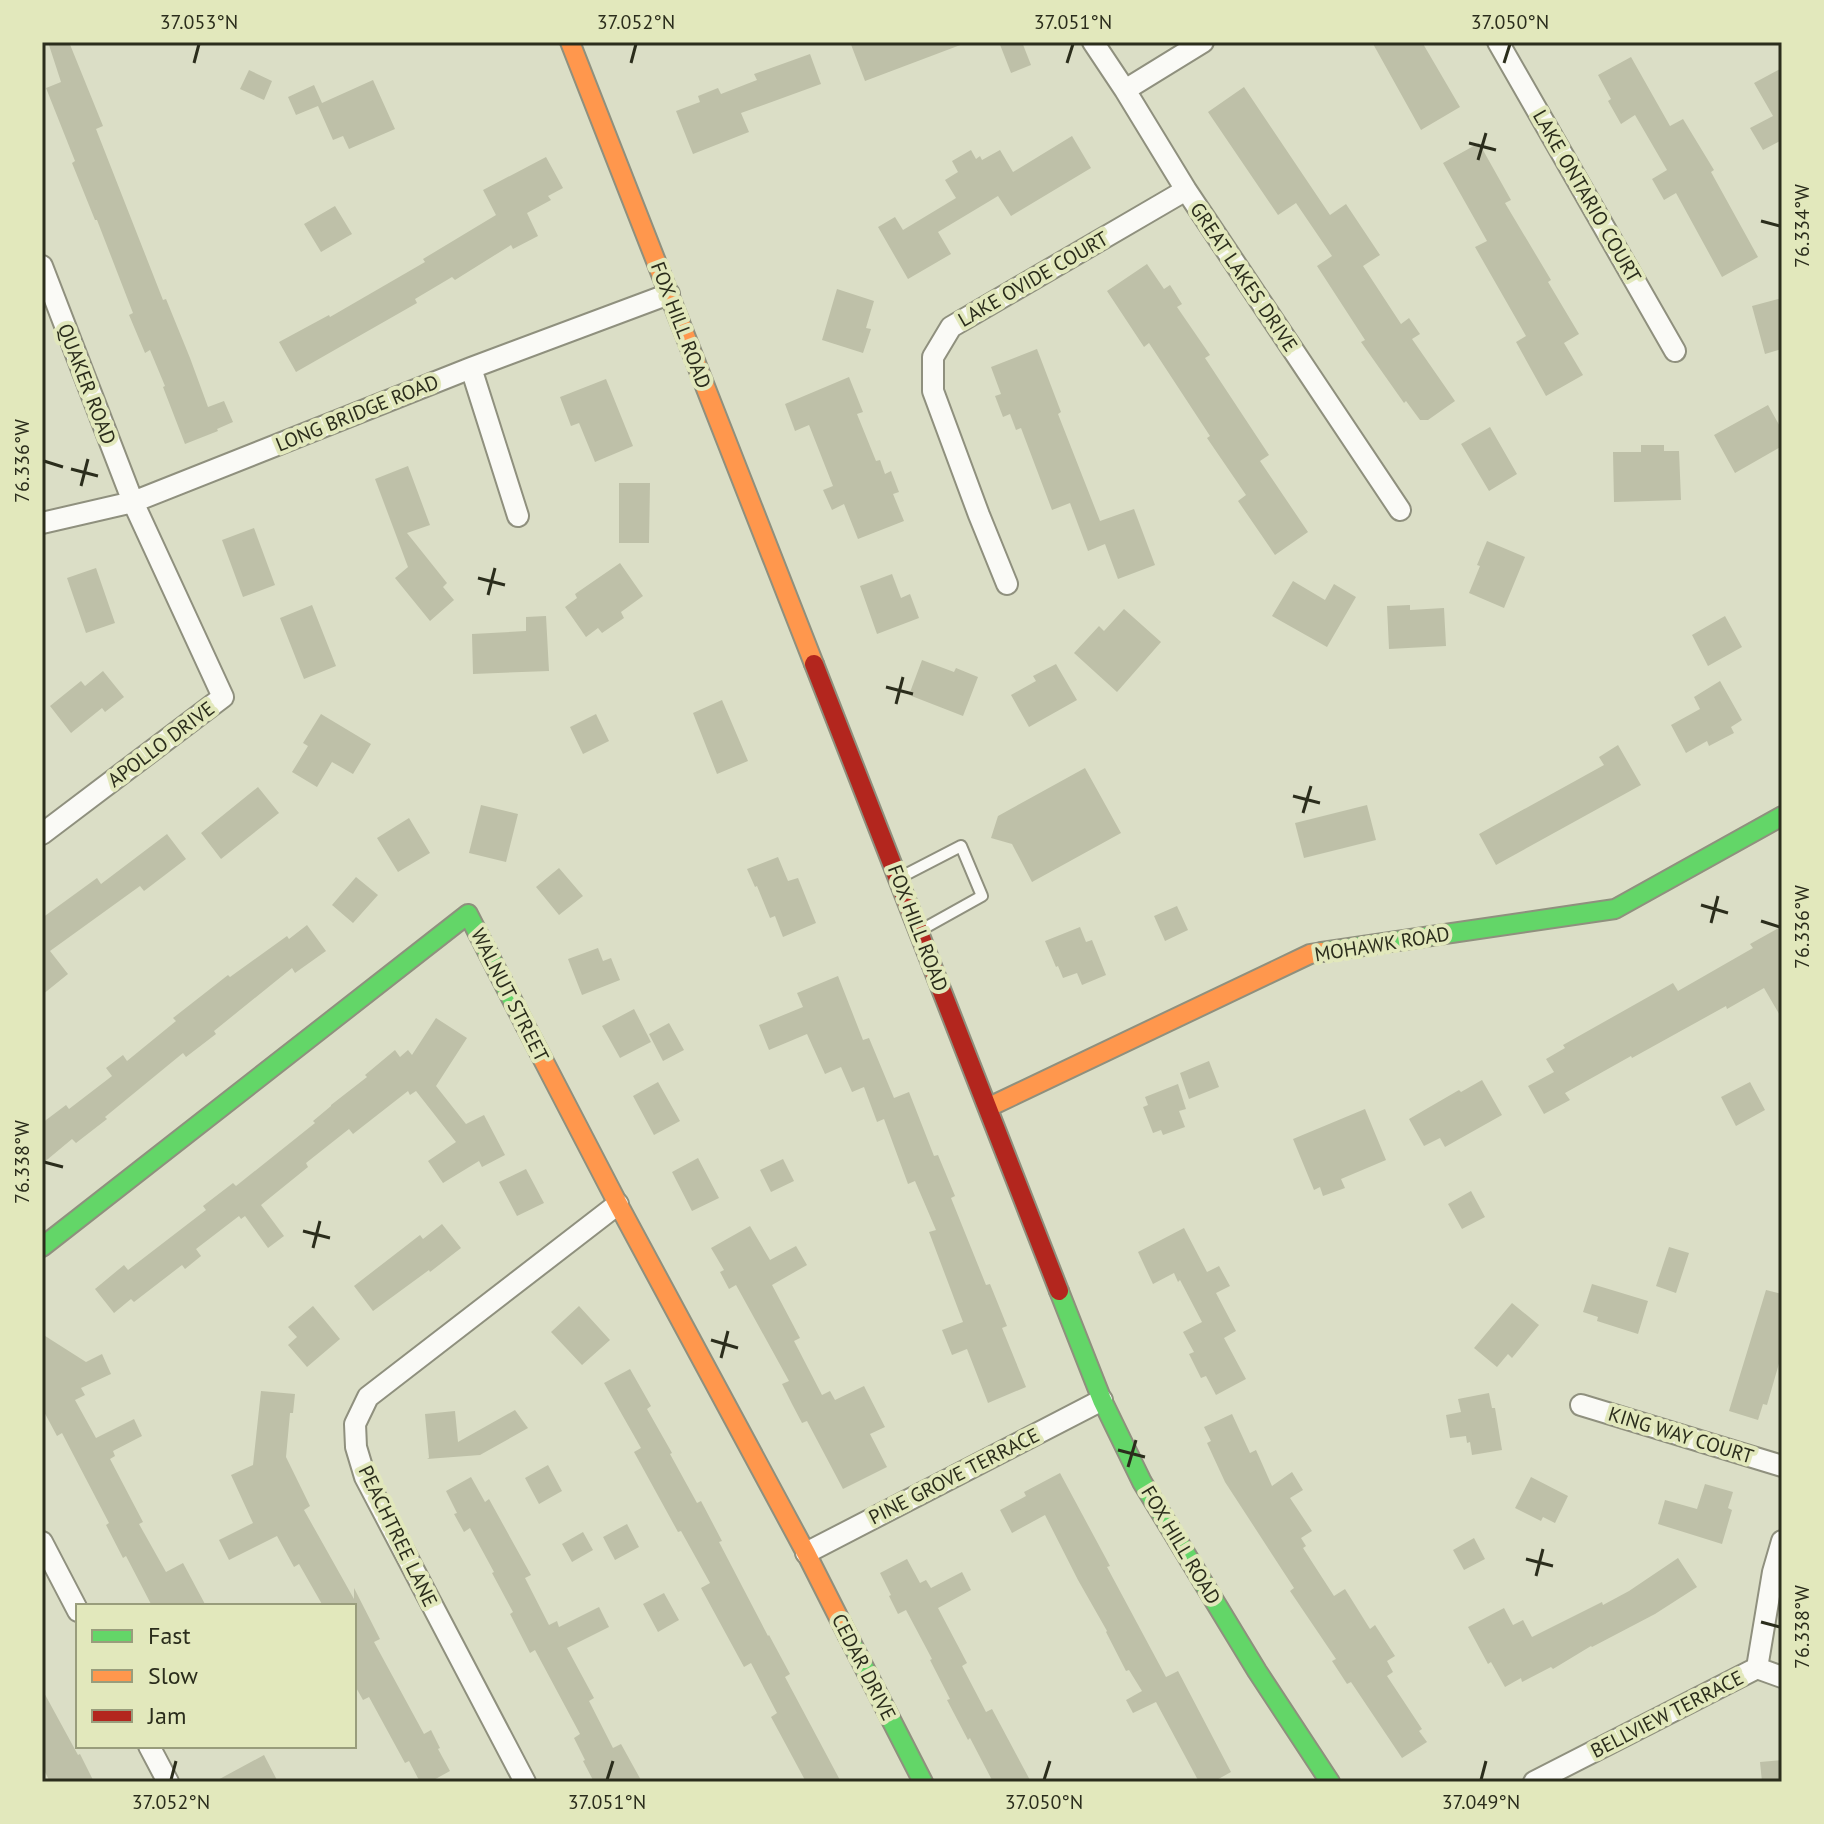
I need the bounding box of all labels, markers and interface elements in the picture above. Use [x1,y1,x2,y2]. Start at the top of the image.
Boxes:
text: 37.053°N [160,9,238,35]
text: 37.052°N [597,9,675,35]
text: 37.051°N [1034,9,1112,35]
text: 37.050°N [1471,9,1549,35]
street label: LAKE ONTARIO COURT [1527,105,1647,287]
text: 76.334°W [1789,184,1815,268]
street label: GREAT LAKES DRIVE [1184,197,1304,357]
street label: LAKE OVIDE COURT [953,225,1113,333]
street label: FOX HILL ROAD [645,258,717,392]
street label: QUAKER ROAD [52,320,122,448]
street label: LONG BRIDGE ROAD [272,368,442,458]
text: 76.336°W [9,419,35,503]
street label: APOLLO DRIVE [102,695,220,793]
street label: FOX HILL ROAD [882,861,954,995]
text: 76.336°W [1789,885,1815,969]
street label: MOHAWK ROAD [1313,920,1451,968]
street label: WALNUT STREET [465,924,555,1066]
text: 76.338°W [9,1120,35,1204]
street label: KING WAY COURT [1605,1401,1757,1469]
street label: PINE GROVE TERRACE [864,1422,1044,1530]
street label: PEACHTREE LANE [353,1461,443,1611]
street label: FOX HILL ROAD [1135,1481,1227,1609]
text: 76.338°W [1789,1585,1815,1669]
legend [76,1604,356,1748]
street label: CEDAR DRIVE [826,1609,902,1725]
text: Fast [148,1620,191,1651]
text: Slow [148,1660,198,1691]
street label: BELLVIEW TERRACE [1586,1664,1748,1764]
text: Jam [147,1700,186,1731]
text: 37.052°N [132,1789,210,1815]
text: 37.051°N [568,1789,646,1815]
text: 37.050°N [1005,1789,1083,1815]
text: 37.049°N [1442,1789,1520,1815]

